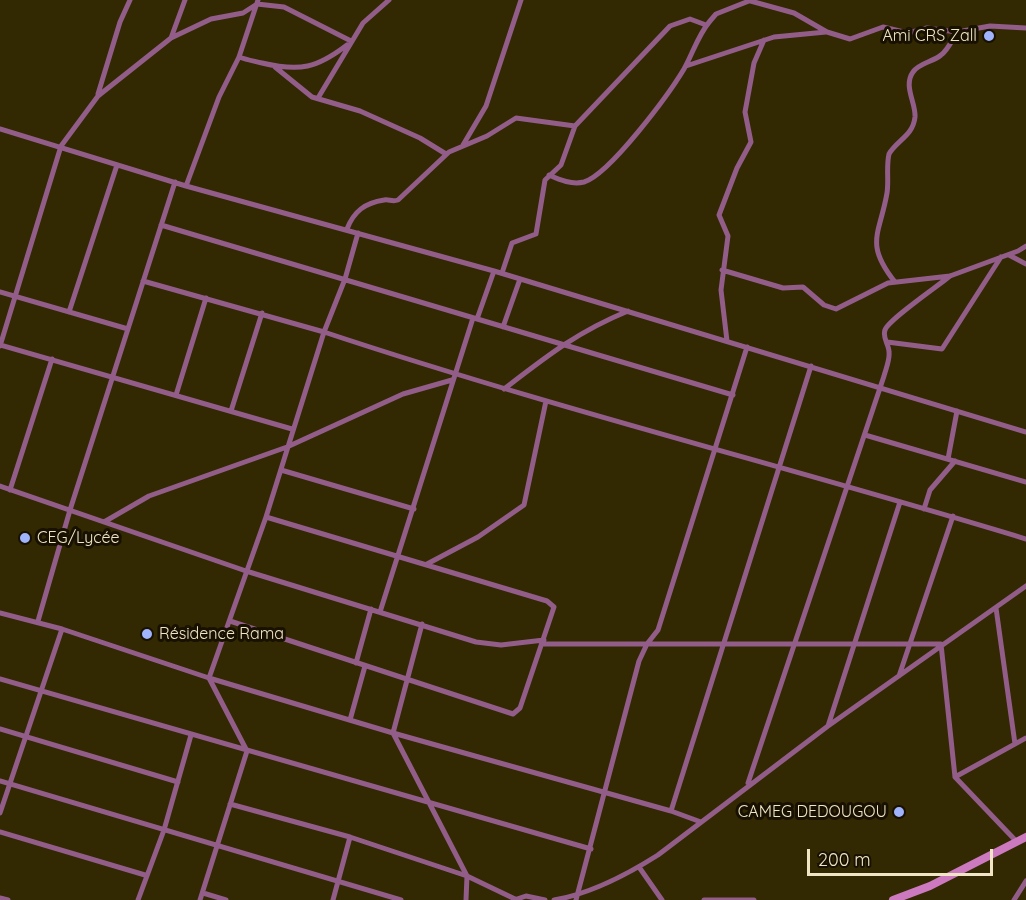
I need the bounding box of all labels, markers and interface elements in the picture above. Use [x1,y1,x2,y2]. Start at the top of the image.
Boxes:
place label: Ami CRS Zall [882,26,977,46]
marker: Ami CRS Zall [982,29,996,43]
place label: CEG/Lycée [37,528,120,548]
marker: CEG/Lycée [18,531,32,545]
place label: Résidence Rama [159,624,284,644]
marker: Résidence Rama [140,627,154,641]
place label: CAMEG DEDOUGOU [738,802,887,822]
marker: CAMEG DEDOUGOU [892,805,906,819]
scale bar [810,837,996,875]
text: 200 m [818,848,871,871]

